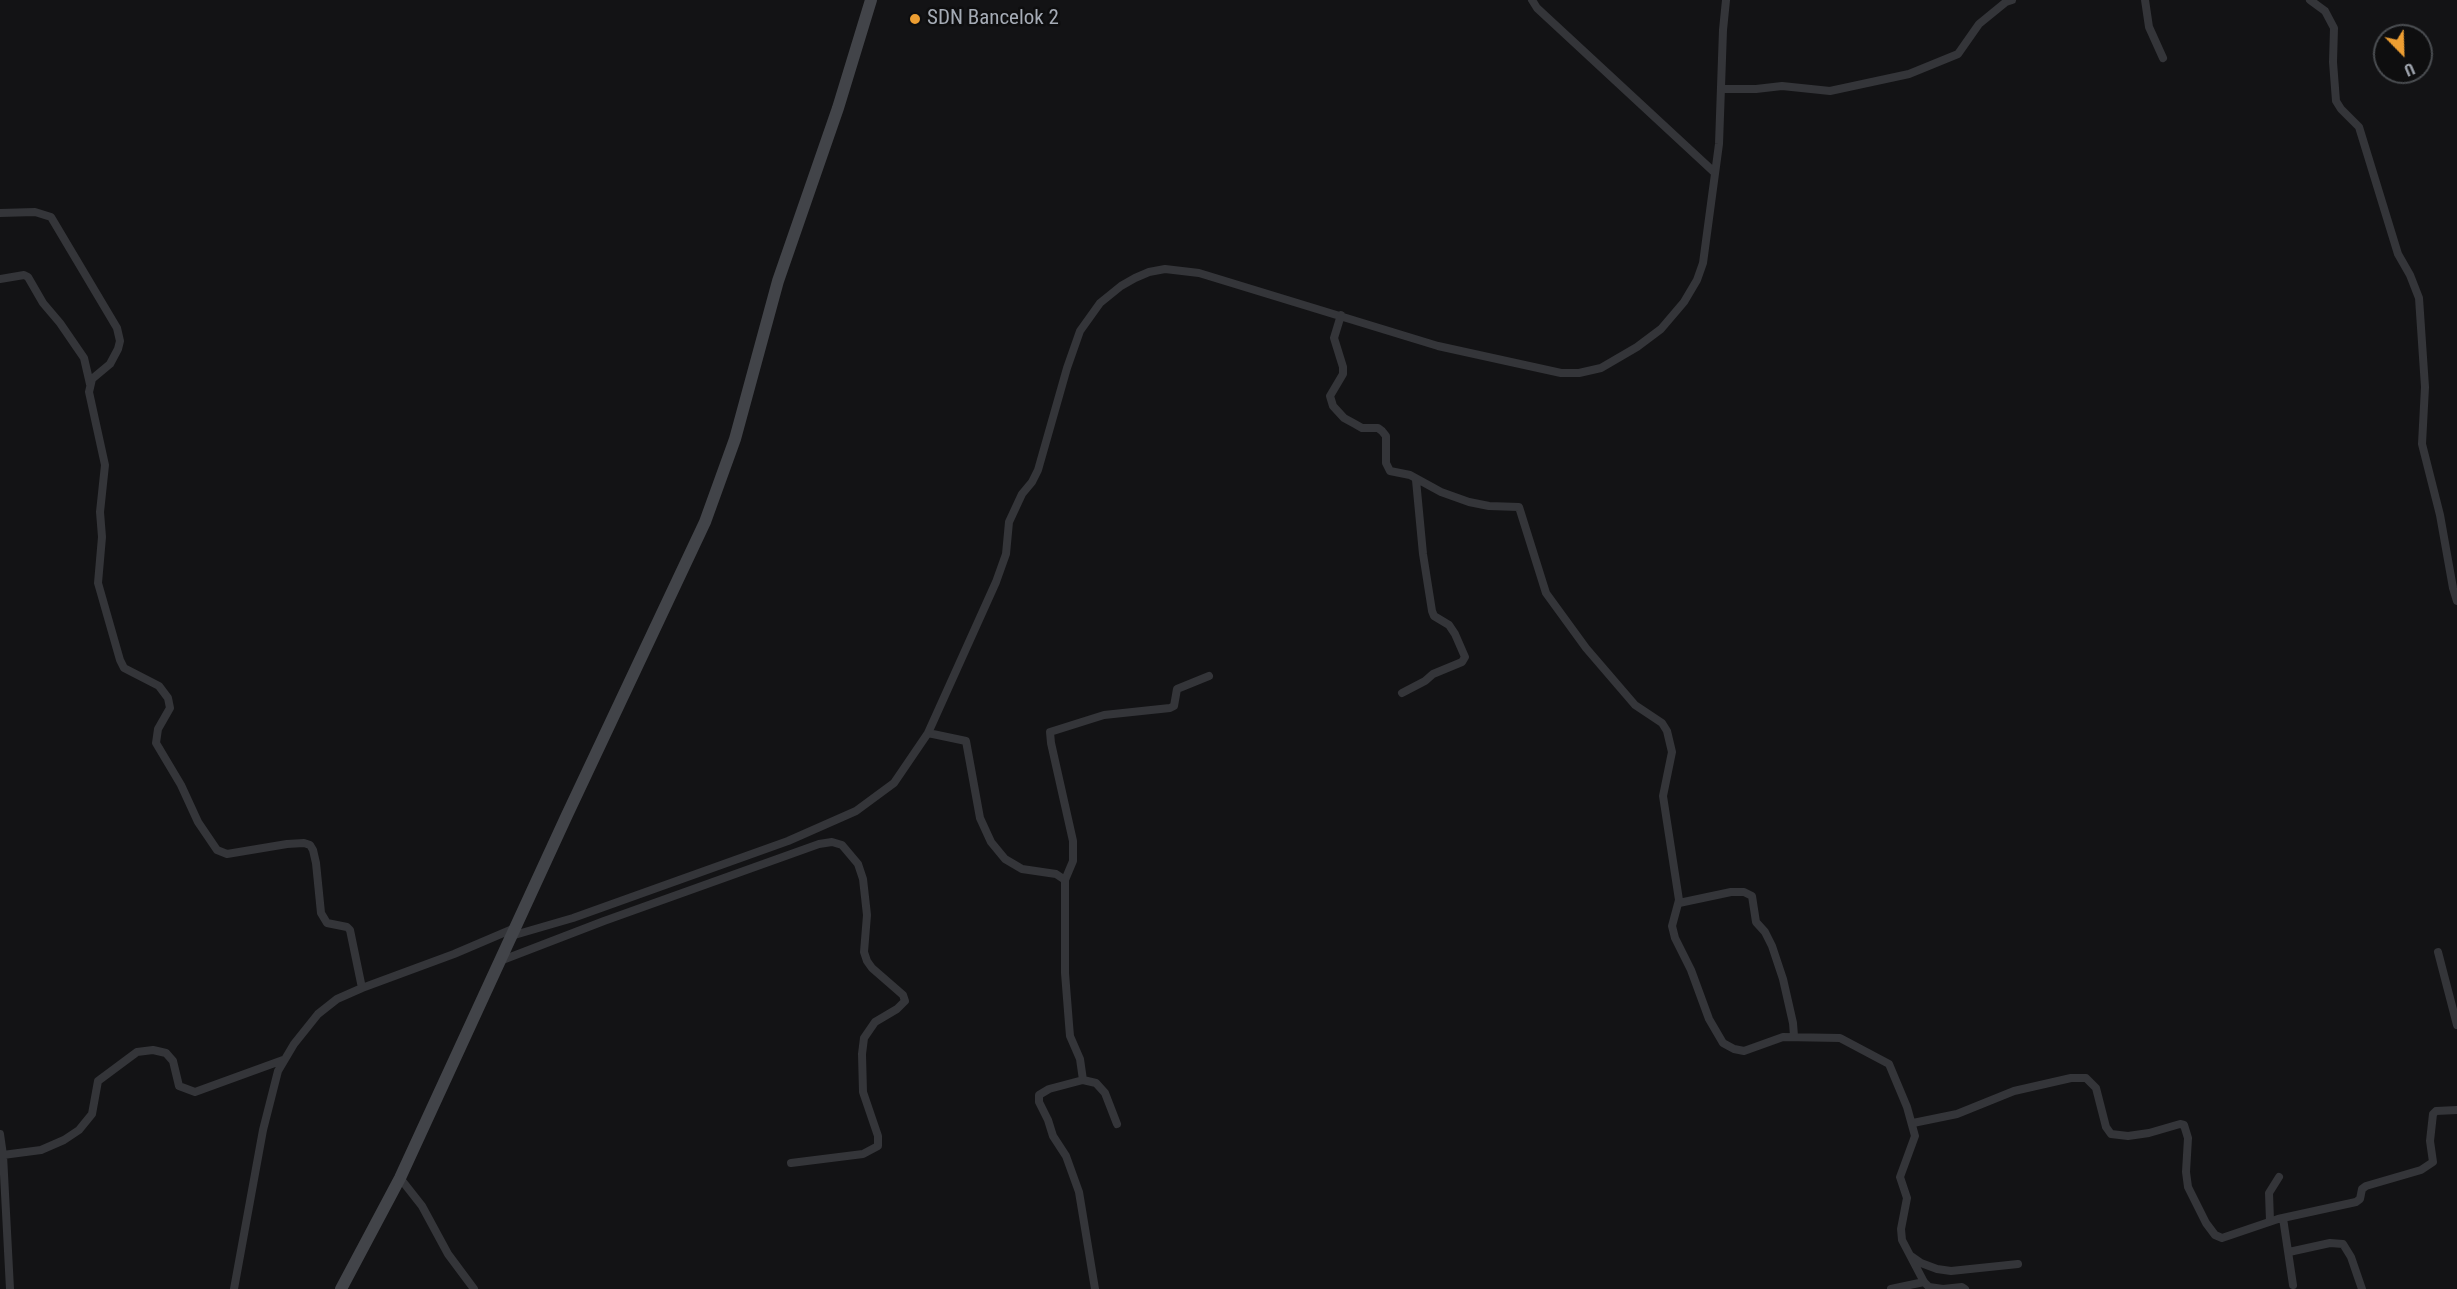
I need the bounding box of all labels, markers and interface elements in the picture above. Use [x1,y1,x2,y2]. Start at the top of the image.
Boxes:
place label: SDN Bancelok 2 [927,6,1059,32]
marker: SDN Bancelok 2 [908,12,922,26]
north arrow [2373,24,2433,84]
text: U [2402,59,2417,80]

